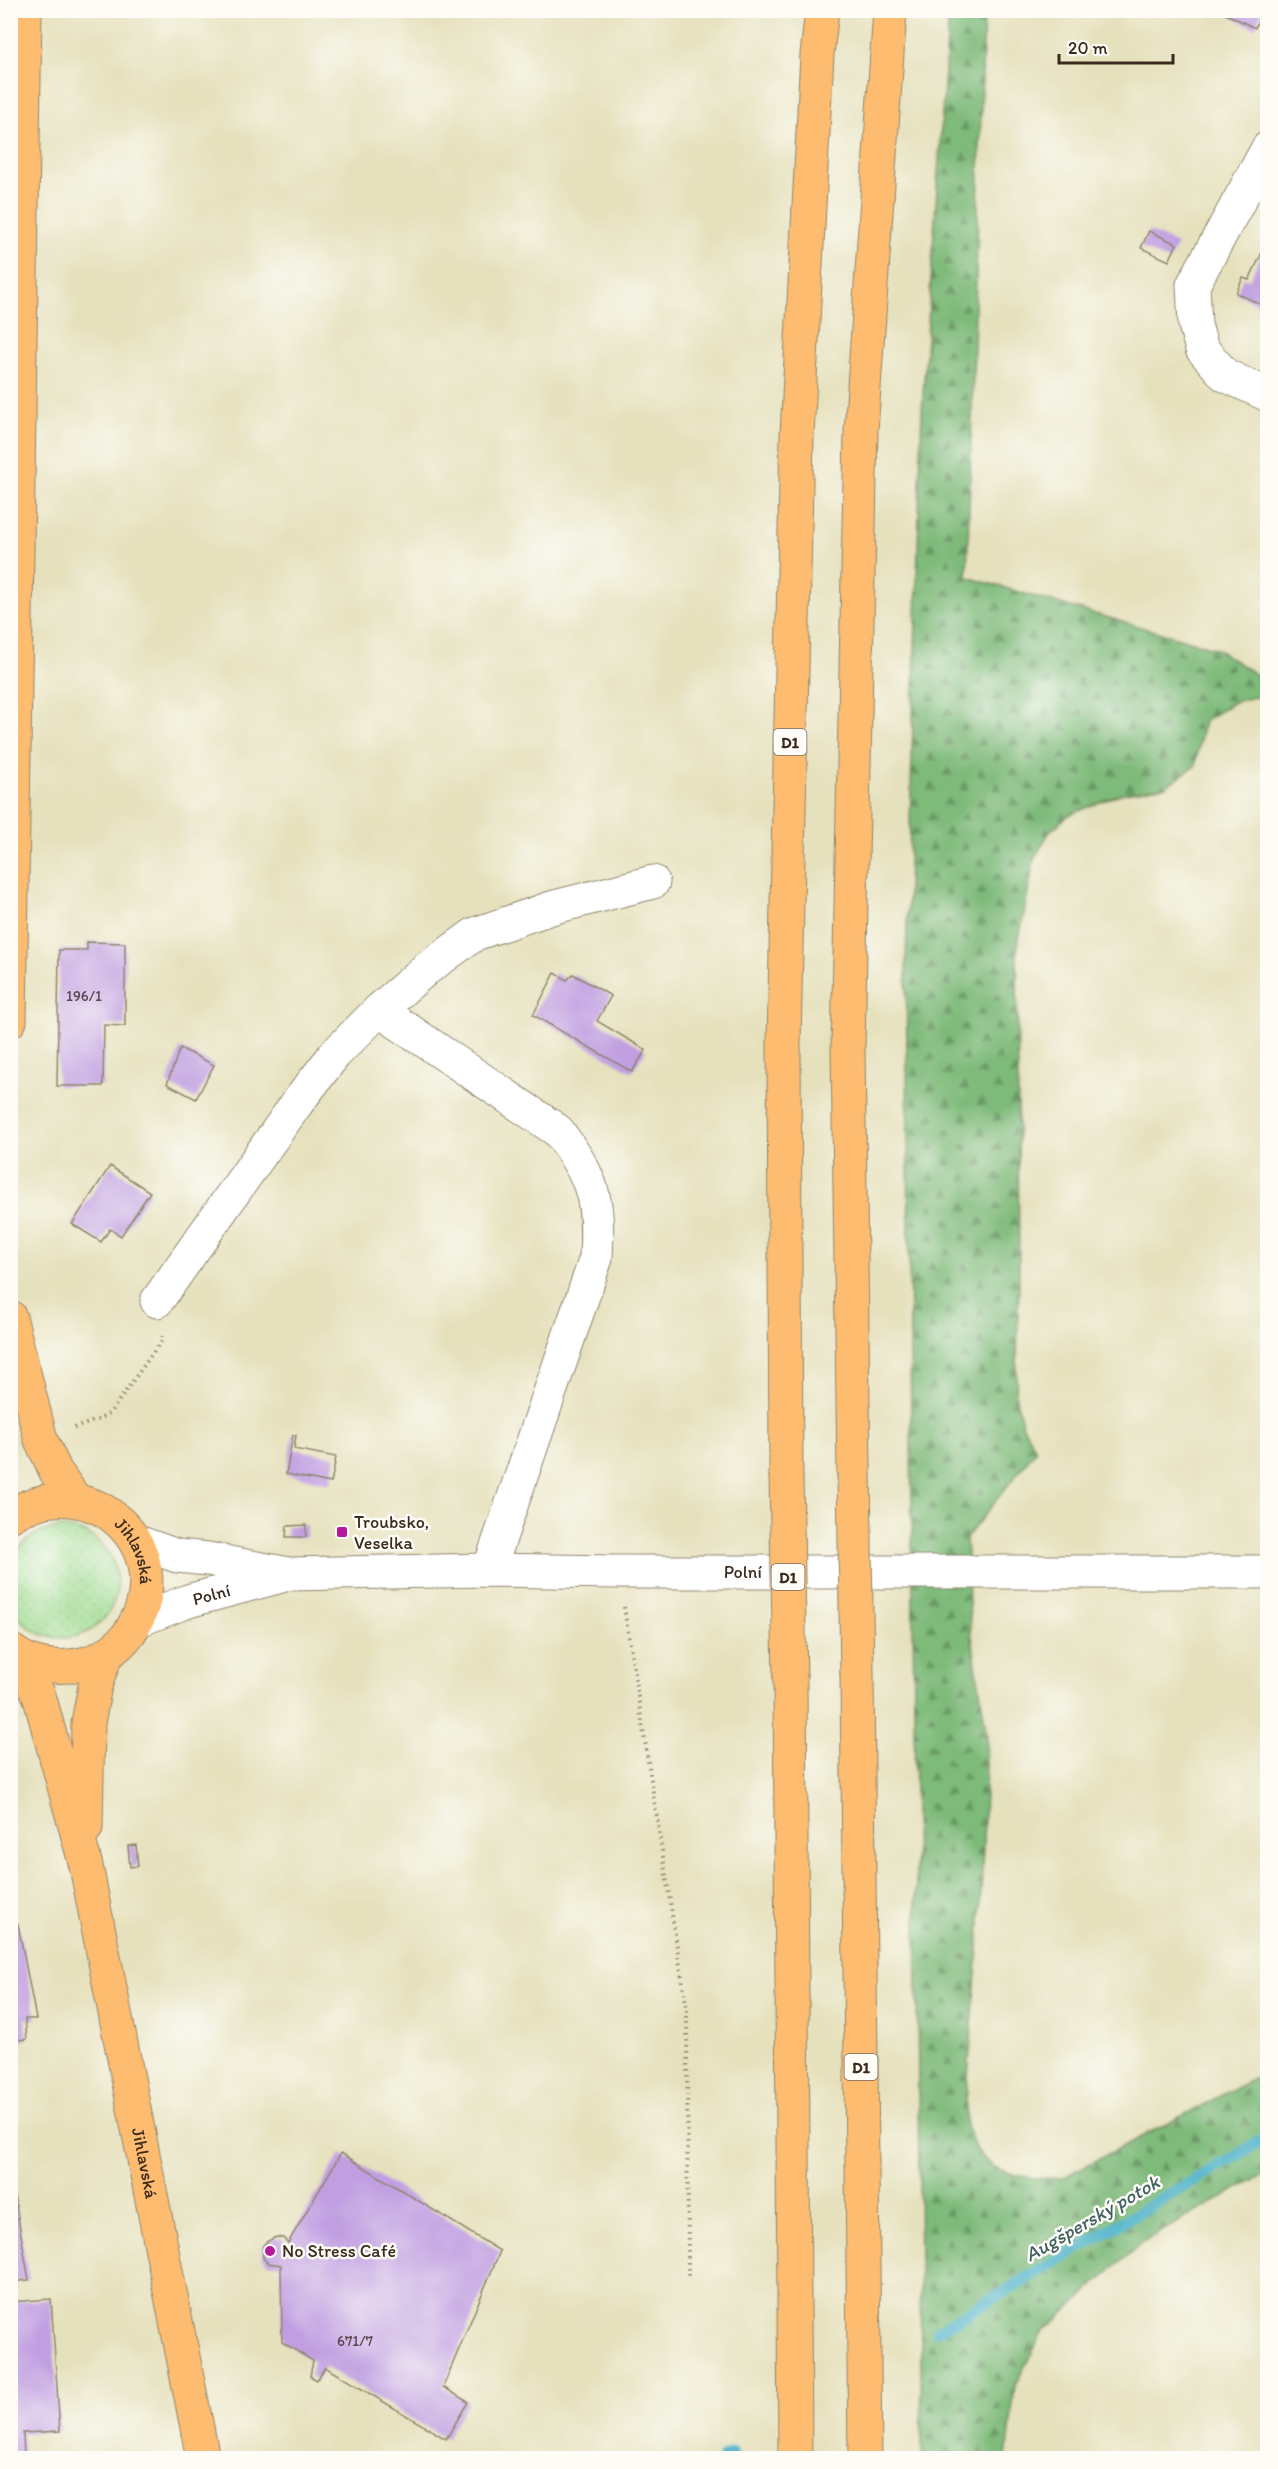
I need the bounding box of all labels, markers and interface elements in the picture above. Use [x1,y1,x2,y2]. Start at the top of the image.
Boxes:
scale bar [1059,27,1173,65]
text: 20 m [1068,37,1108,59]
road number: D1 [774,729,806,755]
house number: 196/1 [66,987,102,1005]
place label: Troubsko, Veselka [354,1511,429,1554]
street label: Jihlavská [110,1513,157,1585]
marker: Troubsko, Veselka [335,1525,349,1539]
street label: Polní [724,1561,762,1583]
road number: D1 [772,1564,804,1590]
street label: Polní [190,1579,233,1610]
road number: D1 [844,2054,878,2080]
street label: Jihlavská [127,2126,163,2201]
water label: Augšperský potok [1020,2169,1165,2266]
place label: No Stress Café [282,2240,396,2262]
marker: No Stress Café [263,2244,277,2258]
house number: 671/7 [337,2332,374,2350]

